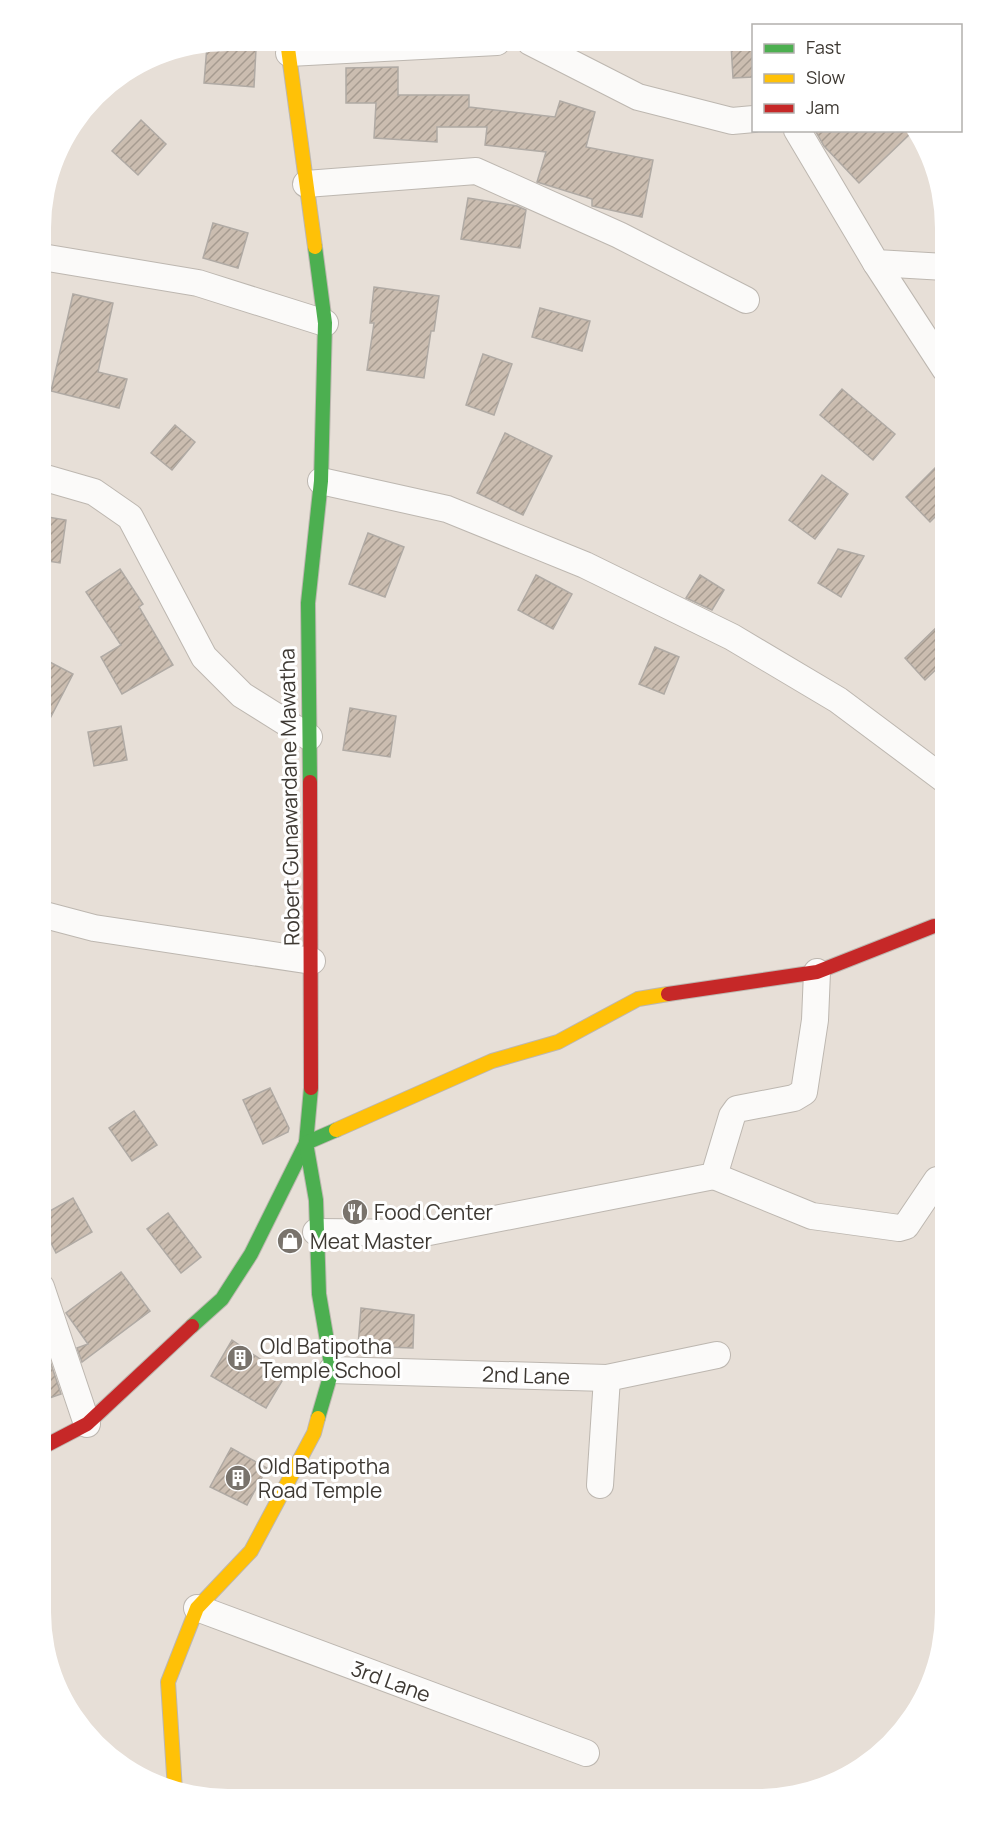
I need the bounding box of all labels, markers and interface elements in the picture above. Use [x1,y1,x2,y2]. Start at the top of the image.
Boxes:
legend [752,24,962,132]
text: Fast [806,35,841,59]
text: Slow [806,65,846,89]
text: Jam [806,95,840,119]
street label: Robert Gunawardane Mawatha [272,648,306,946]
restaurant icon: Food Center [340,1197,370,1227]
place label: Food Center [374,1198,493,1226]
shop icon: Meat Master [275,1226,305,1256]
place label: Meat Master [310,1227,433,1255]
place label: Old Batipotha Temple School [260,1332,401,1384]
building icon: Old Batipotha Temple School [225,1343,255,1373]
street label: 2nd Lane [481,1359,571,1391]
place label: Old Batipotha Road Temple [258,1452,390,1504]
building icon: Old Batipotha Road Temple [223,1463,253,1493]
street label: 3rd Lane [347,1654,435,1708]

